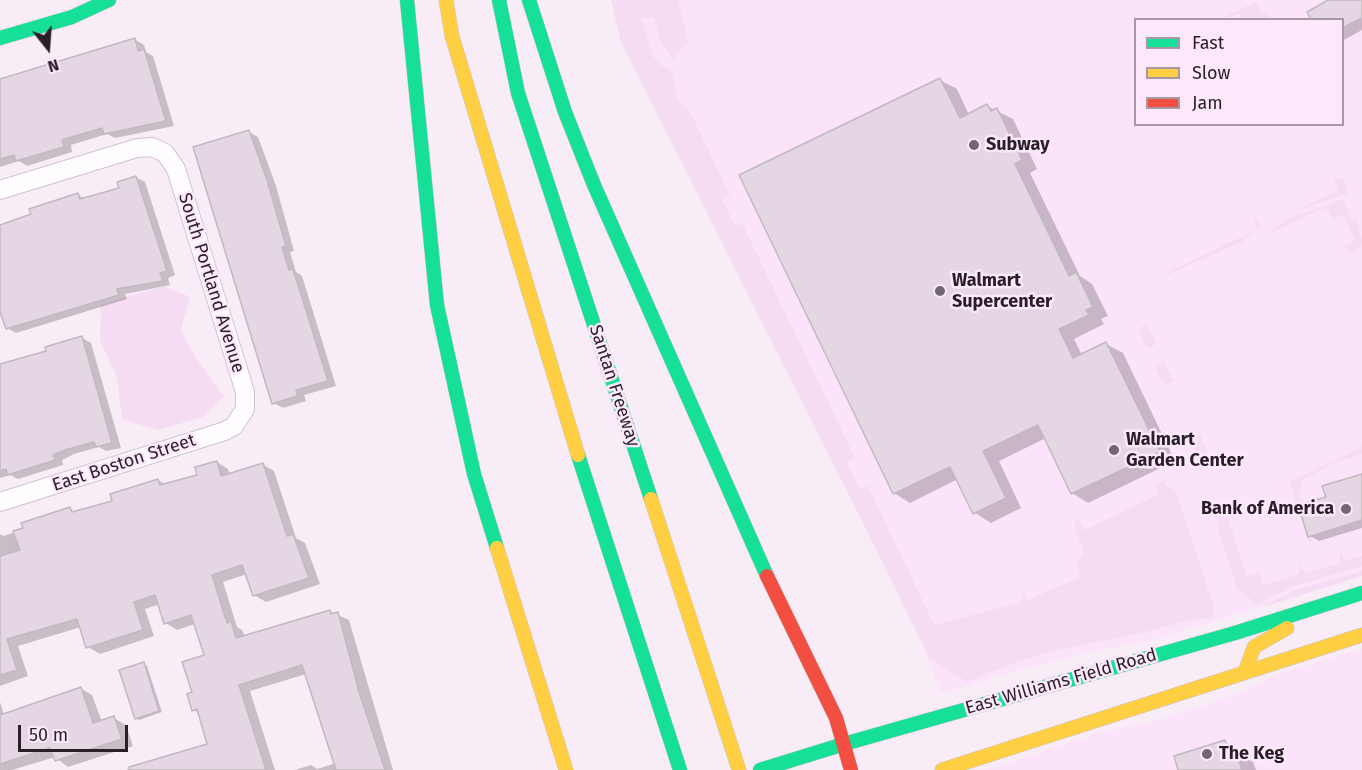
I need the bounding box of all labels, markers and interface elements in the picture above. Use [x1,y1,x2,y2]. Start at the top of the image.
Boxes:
north arrow [18,18,78,78]
legend [1134,18,1344,126]
text: Fast [1192,32,1224,54]
text: N [46,55,61,76]
text: Slow [1192,62,1230,84]
text: Jam [1192,92,1223,114]
place label: Subway [986,134,1049,156]
marker: Subway [967,138,981,152]
street label: South Portland Avenue [173,190,249,376]
place label: Walmart Supercenter [952,270,1052,312]
marker: Walmart Supercenter [933,284,947,298]
street label: Santan Freeway [584,322,644,450]
place label: Walmart Garden Center [1126,429,1244,472]
street label: East Boston Street [50,430,198,496]
marker: Walmart Garden Center [1107,443,1121,457]
place label: Bank of America [1201,498,1334,520]
marker: Bank of America [1339,502,1353,516]
street label: East Williams Field Road [963,644,1159,720]
scale bar [21,713,130,751]
text: 50 m [29,724,68,746]
place label: The Keg [1219,743,1284,765]
marker: The Keg [1200,747,1214,761]

